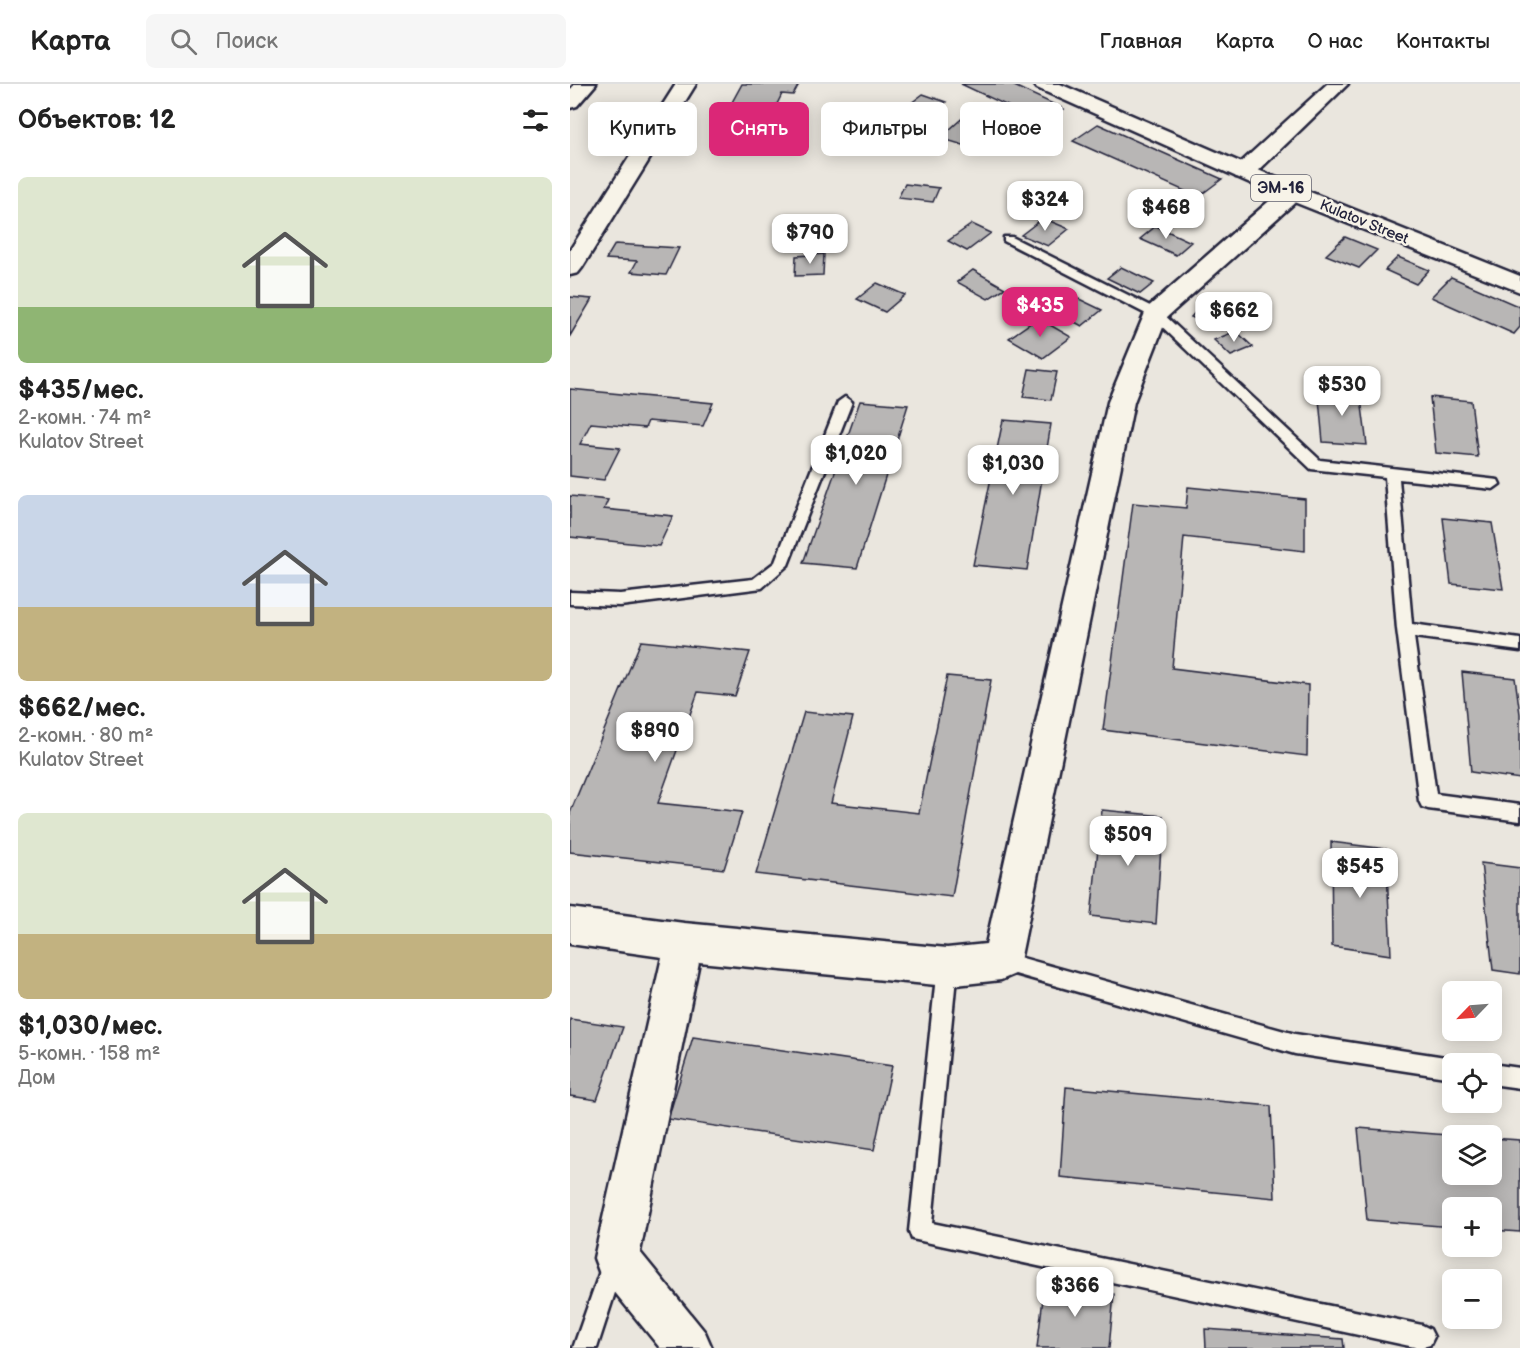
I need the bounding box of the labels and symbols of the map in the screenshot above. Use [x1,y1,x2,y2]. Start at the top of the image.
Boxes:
road number: ЭМ-16 [1251,175,1311,201]
pin: $324 [1009,181,1081,232]
pin: $468 [1130,189,1202,240]
street label: Kulatov Street [1317,196,1412,249]
pin: $790 [774,214,846,265]
pin: $435 [1004,287,1076,338]
pin: $662 [1198,292,1270,343]
pin: $530 [1306,366,1378,417]
pin: $1,020 [807,435,905,486]
pin: $1,030 [964,445,1062,496]
pin: $890 [619,712,691,763]
pin: $509 [1092,816,1164,867]
pin: $545 [1324,848,1396,899]
north arrow [1442,981,1502,1041]
pin: $366 [1039,1267,1111,1318]

